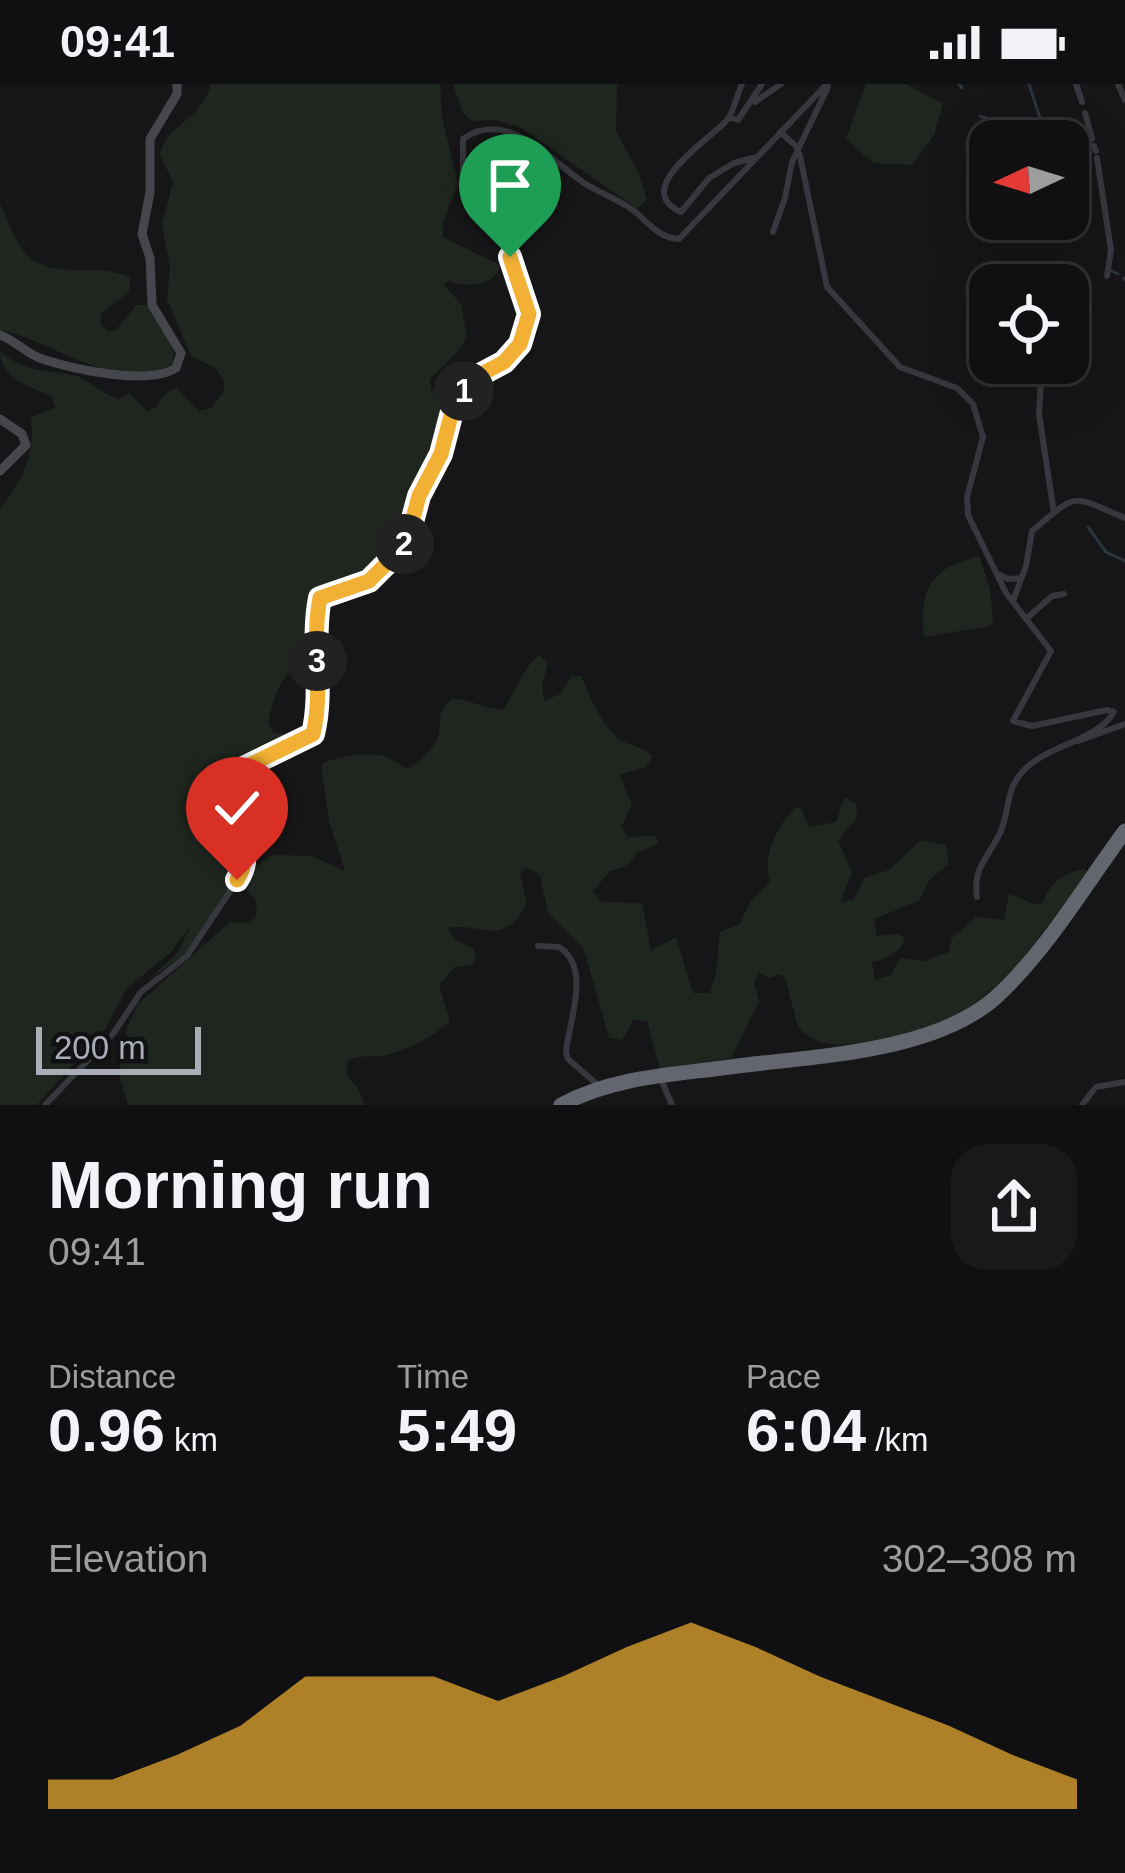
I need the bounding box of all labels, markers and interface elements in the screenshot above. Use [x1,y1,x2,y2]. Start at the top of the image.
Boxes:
text: 09:41 [60,16,175,67]
north arrow [969,120,1089,240]
map controls [969,120,1089,384]
pin [459,134,561,257]
icon: arrive [477,152,543,218]
button: locate [969,264,1089,384]
pin: 1 [434,361,494,421]
text: 1 [455,372,473,409]
pin: 2 [374,514,434,574]
text: 2 [395,525,413,562]
pin: 3 [287,631,347,691]
text: 3 [308,642,326,679]
pin [186,757,288,880]
icon: check [204,775,270,841]
scale bar [36,1021,201,1074]
text: 200 m [54,1029,146,1066]
button: share [951,1144,1077,1270]
text: Morning run [48,1148,433,1222]
text: 09:41 [48,1230,146,1273]
text: Distance [48,1358,176,1395]
text: Time [397,1358,469,1395]
text: Pace [746,1358,821,1395]
text: 0.96 [48,1397,165,1464]
text: 5:49 [397,1397,517,1464]
text: 6:04 [746,1397,866,1464]
text: km [165,1421,218,1458]
text: /km [866,1421,928,1458]
text: Elevation [48,1537,208,1580]
text: 302–308 m [882,1537,1077,1580]

